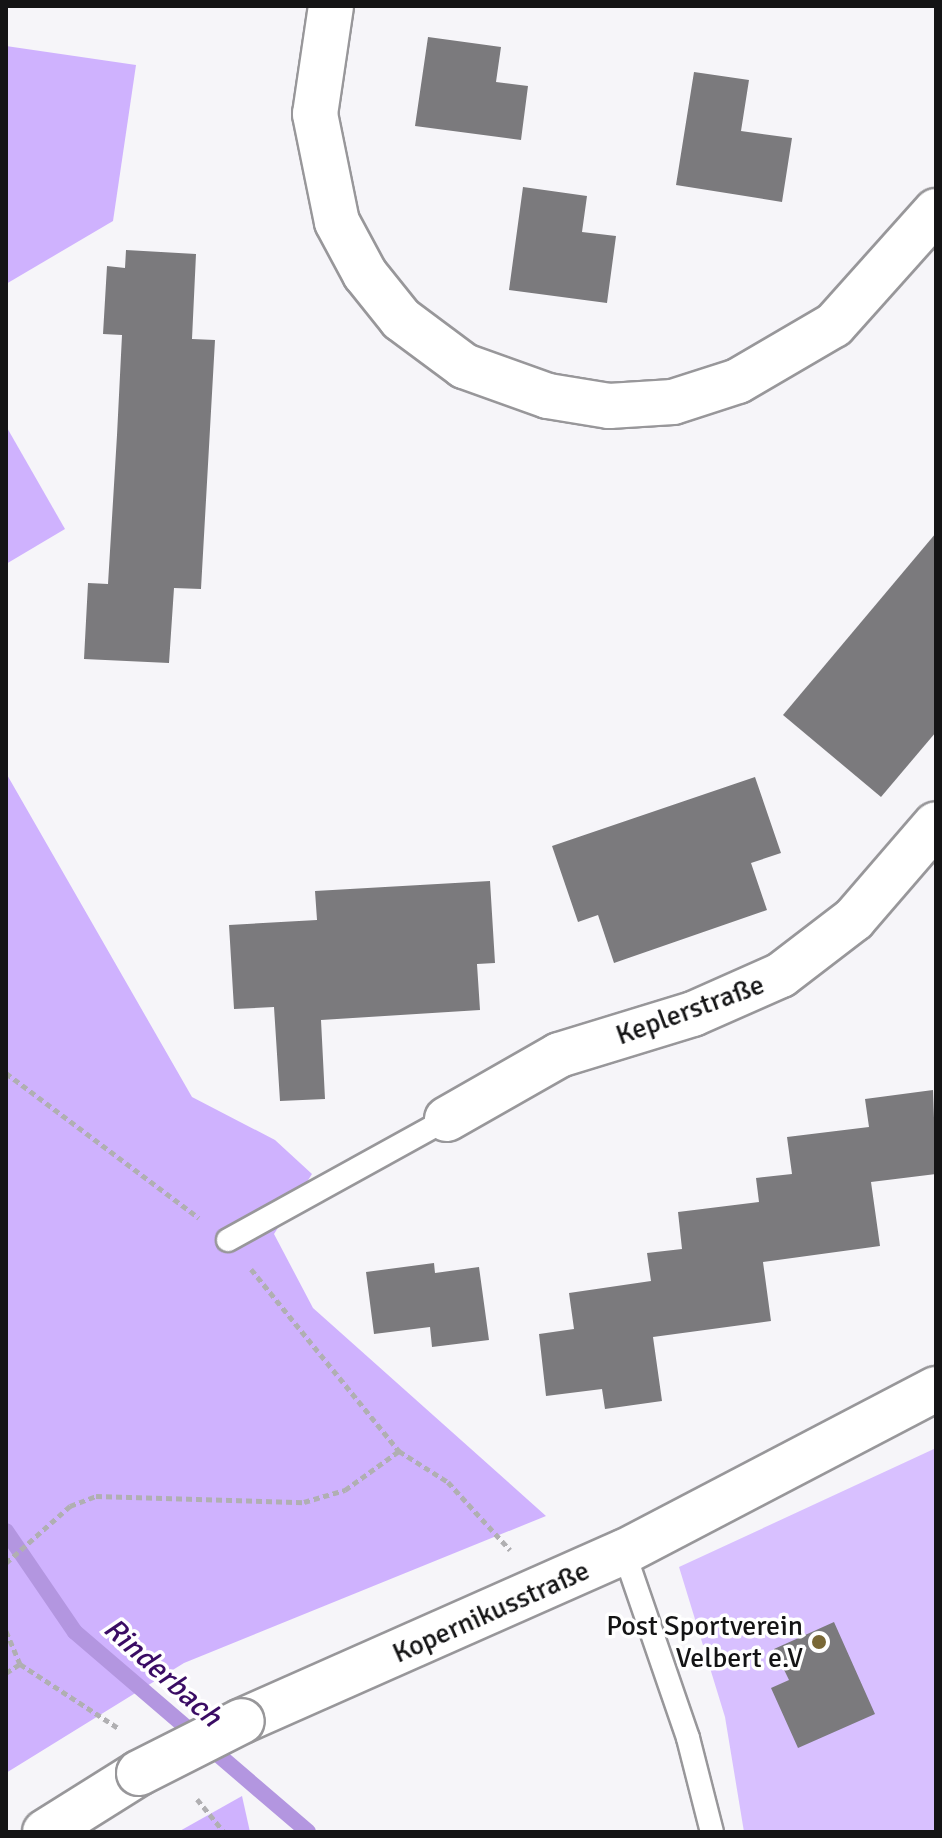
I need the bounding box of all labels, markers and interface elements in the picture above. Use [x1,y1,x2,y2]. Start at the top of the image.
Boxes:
street label: Keplerstraße [611,968,769,1052]
street label: Kopernikusstraße [387,1554,595,1670]
place label: Post Sportverein Velbert e.V [606,1609,803,1675]
water label: Rinderbach [96,1611,228,1735]
marker: Post Sportverein Velbert e.V [810,1633,828,1651]

